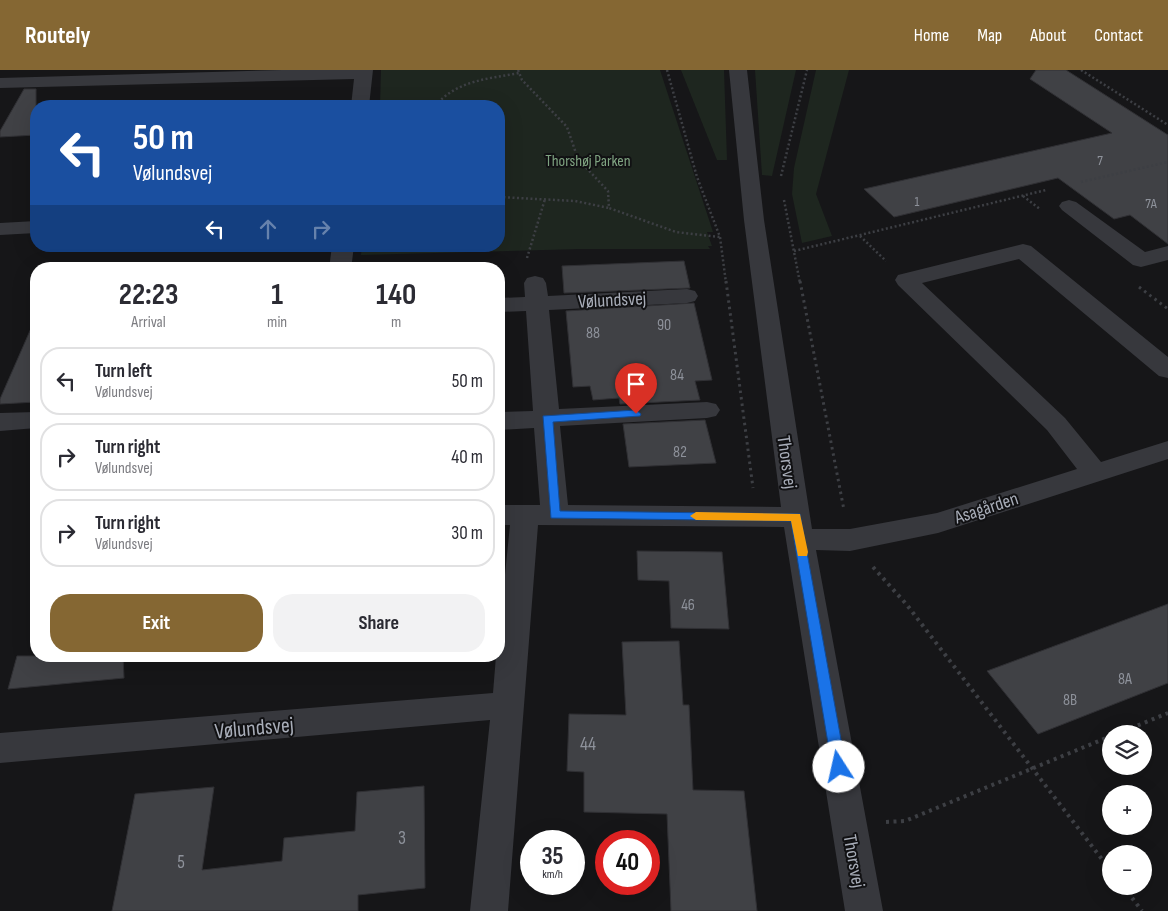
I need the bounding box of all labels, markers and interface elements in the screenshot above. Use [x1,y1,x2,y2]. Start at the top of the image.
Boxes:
text: Routely [25,21,90,50]
text: Home [914,25,949,46]
text: Map [977,25,1002,46]
text: About [1030,25,1066,46]
text: Contact [1094,25,1143,46]
text: 50 m [133,117,194,160]
icon: left [50,120,115,185]
park label: Thorshøj Parken [545,152,631,171]
house number: 7 [1097,152,1103,169]
text: Vølundsvej [133,160,212,187]
house number: 1 [915,193,920,210]
house number: 7A [1145,195,1158,212]
icon: left [201,215,229,243]
icon: ahead [254,215,282,243]
icon: right [307,215,335,243]
text: 22:23 [119,277,178,313]
text: 1 [271,277,283,313]
text: 140 [376,277,416,313]
street label: Vølundsvej [577,287,647,314]
text: Arrival [131,313,166,332]
text: min [267,313,287,332]
text: m [391,313,401,332]
house number: 90 [657,316,671,335]
house number: 88 [586,324,600,343]
text: Turn left [95,360,152,383]
pin [615,363,657,414]
house number: 84 [670,366,684,385]
icon: left [52,367,80,395]
text: 50 m [452,370,483,393]
icon: arrive [622,370,650,398]
text: Vølundsvej [95,383,153,402]
street label: Thorsvej [771,434,802,490]
text: Turn right [95,436,160,459]
icon: right [52,443,80,471]
house number: 82 [673,443,687,462]
text: 40 m [451,446,483,469]
text: Vølundsvej [95,459,153,478]
street label: Asagården [951,487,1021,530]
text: Turn right [95,512,160,535]
icon: right [52,519,80,547]
text: 30 m [451,522,483,545]
text: Vølundsvej [95,535,153,554]
button: Exit [50,594,263,652]
button: Share [273,594,485,652]
house number: 46 [681,596,695,615]
house number: 8A [1118,670,1132,689]
house number: 8B [1063,691,1077,710]
street label: Vølundsvej [214,712,295,745]
map controls [1102,725,1152,895]
button: layers [1102,725,1152,775]
house number: 44 [580,733,596,756]
position arrow [812,740,864,792]
button: + [1102,785,1152,835]
house number: 3 [398,827,406,850]
speed limit sign: 40 [595,830,660,895]
street label: Thorsvej [838,833,870,890]
text: 35 [541,841,564,872]
button: − [1102,845,1152,895]
house number: 5 [177,851,185,874]
text: km/h [542,867,563,882]

